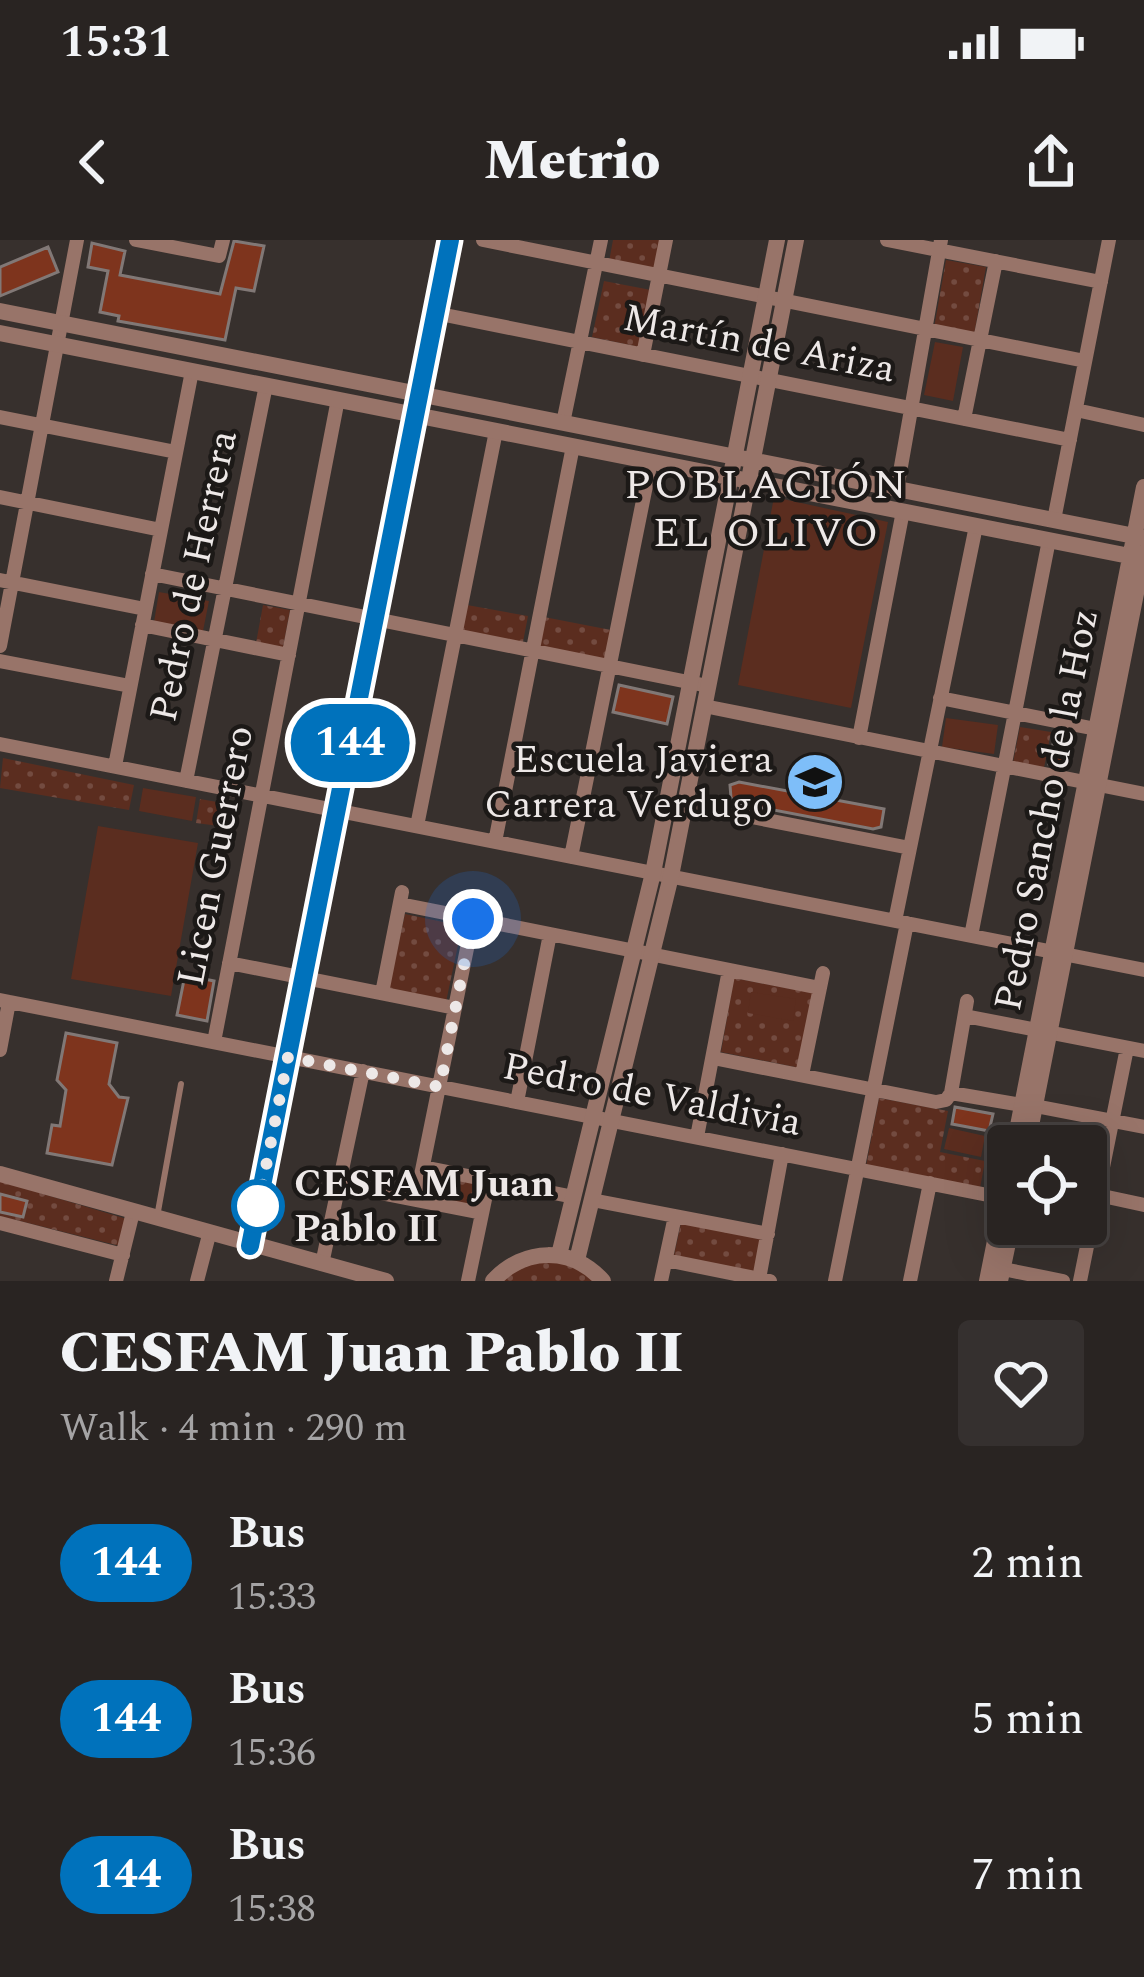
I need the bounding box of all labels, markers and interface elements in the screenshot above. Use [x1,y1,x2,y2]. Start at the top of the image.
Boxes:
text: 15:31 [60,8,173,77]
text: Metrio [484,121,660,203]
icon: back [60,129,126,195]
icon: share [1018,129,1084,195]
street label: Martín de Ariza [618,289,900,399]
street label: Pedro de Herrera [134,425,254,727]
district label: POBLACIÓN EL OLIVO [624,454,910,565]
street label: Pedro Sancho de la Hoz [979,604,1115,1016]
line badge: 144 [281,704,419,782]
text: 144 [315,711,385,774]
street label: Licen Guerrero [162,721,270,991]
place label: Escuela Javiera Carrera Verdugo [484,731,773,835]
school or university icon: Escuela Javiera Carrera Verdugo [784,751,846,813]
your location [443,889,503,949]
street label: Pedro de Valdivia [498,1037,806,1153]
map controls [987,1125,1107,1245]
button: locate [987,1125,1107,1245]
place label: CESFAM Juan Pablo II [294,1155,554,1259]
marker: CESFAM Juan Pablo II [233,1181,283,1231]
text: CESFAM Juan Pablo II [60,1311,683,1397]
button: heart [958,1320,1084,1446]
text: Walk · 4 min · 290 m [60,1399,407,1458]
text: Bus [228,1499,306,1568]
text: 2 min [971,1529,1084,1598]
text: 144 [91,1531,161,1594]
text: 15:33 [228,1568,316,1627]
text: Bus [228,1655,306,1724]
text: 5 min [971,1685,1084,1754]
text: 144 [91,1687,161,1750]
text: 15:36 [228,1724,316,1783]
text: Bus [228,1811,306,1880]
text: 7 min [971,1841,1084,1910]
text: 144 [91,1843,161,1906]
text: 15:38 [228,1880,316,1939]

